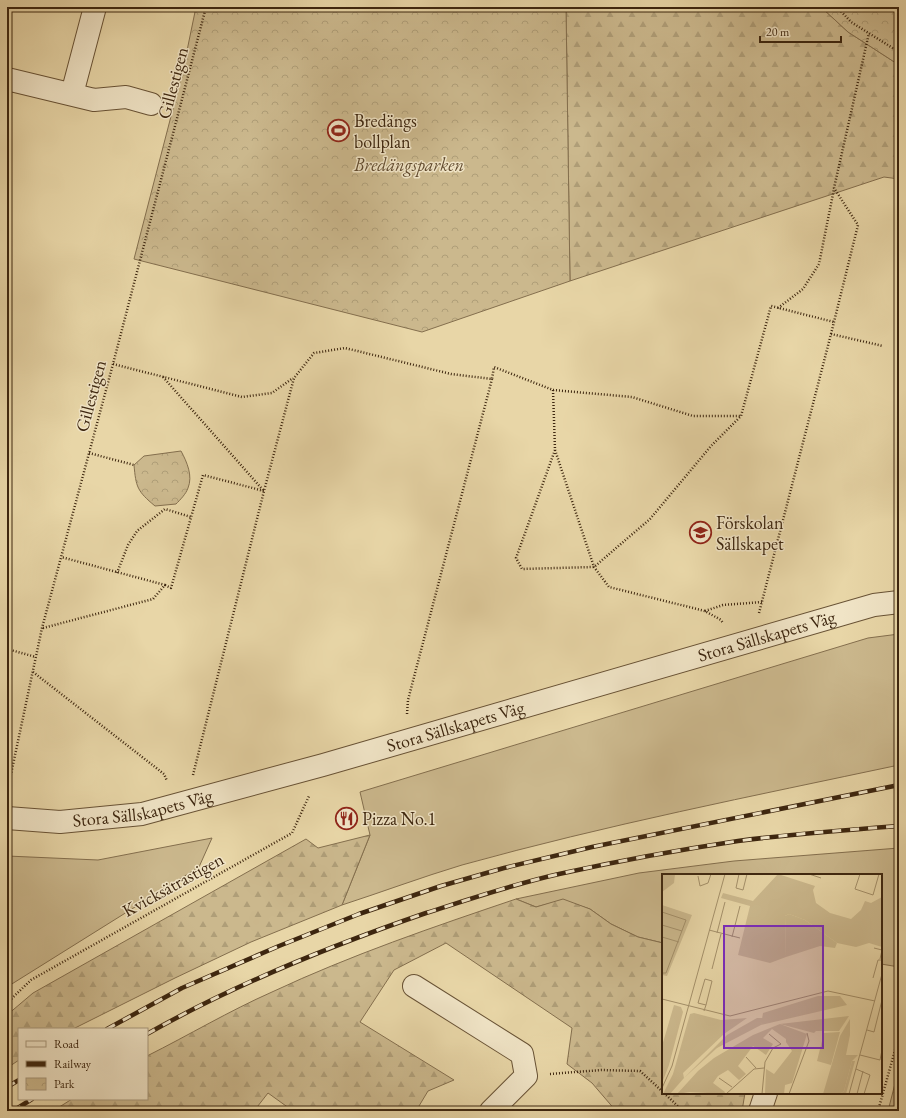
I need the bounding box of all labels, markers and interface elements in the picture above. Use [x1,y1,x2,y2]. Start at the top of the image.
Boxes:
scale bar [760,18,841,44]
text: 20 m [766,24,790,40]
street label: Gillestigen [152,44,193,121]
place label: Bredängs bollplan [354,109,417,153]
sports icon: Bredängs bollplan [326,118,352,144]
park label: Bredängsparken [353,153,464,177]
street label: Gillestigen [70,357,111,434]
place label: Förskolan Sällskapet [716,511,784,555]
school or university icon: Förskolan Sällskapet [688,520,714,546]
street label: Stora Sällskapets Väg [695,605,838,667]
street label: Stora Sällskapets Väg [384,695,527,757]
street label: Stora Sällskapets Väg [71,783,215,832]
restaurant icon: Pizza No.1 [334,806,360,832]
place label: Pizza No.1 [362,807,436,830]
street label: Kvicksätrastigen [118,847,228,922]
inset map [662,874,882,1094]
legend [18,1028,148,1100]
text: Road [54,1036,80,1052]
text: Railway [54,1056,92,1072]
text: Park [54,1076,75,1092]

